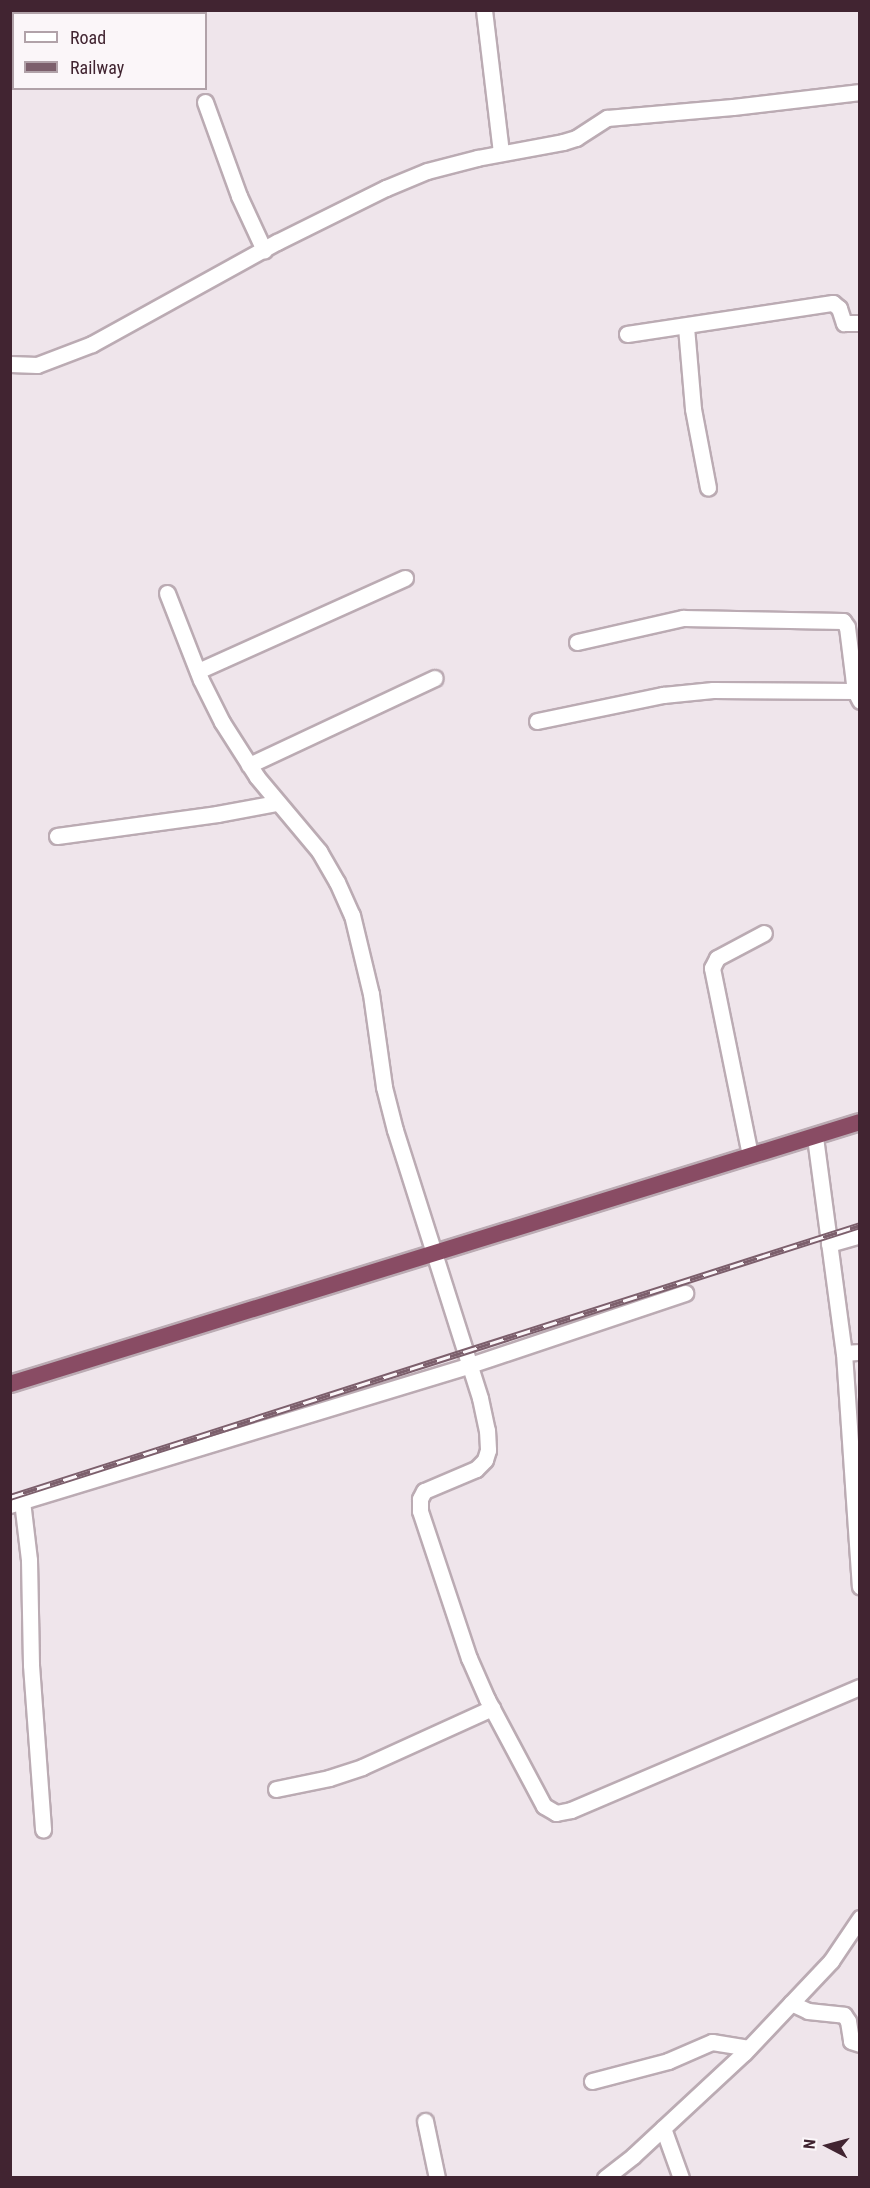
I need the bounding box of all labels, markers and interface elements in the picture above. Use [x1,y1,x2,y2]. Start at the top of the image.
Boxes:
legend [12,12,207,90]
text: Road [70,27,106,48]
text: Railway [70,57,124,78]
north arrow [798,2116,858,2176]
text: N [800,2138,820,2150]

